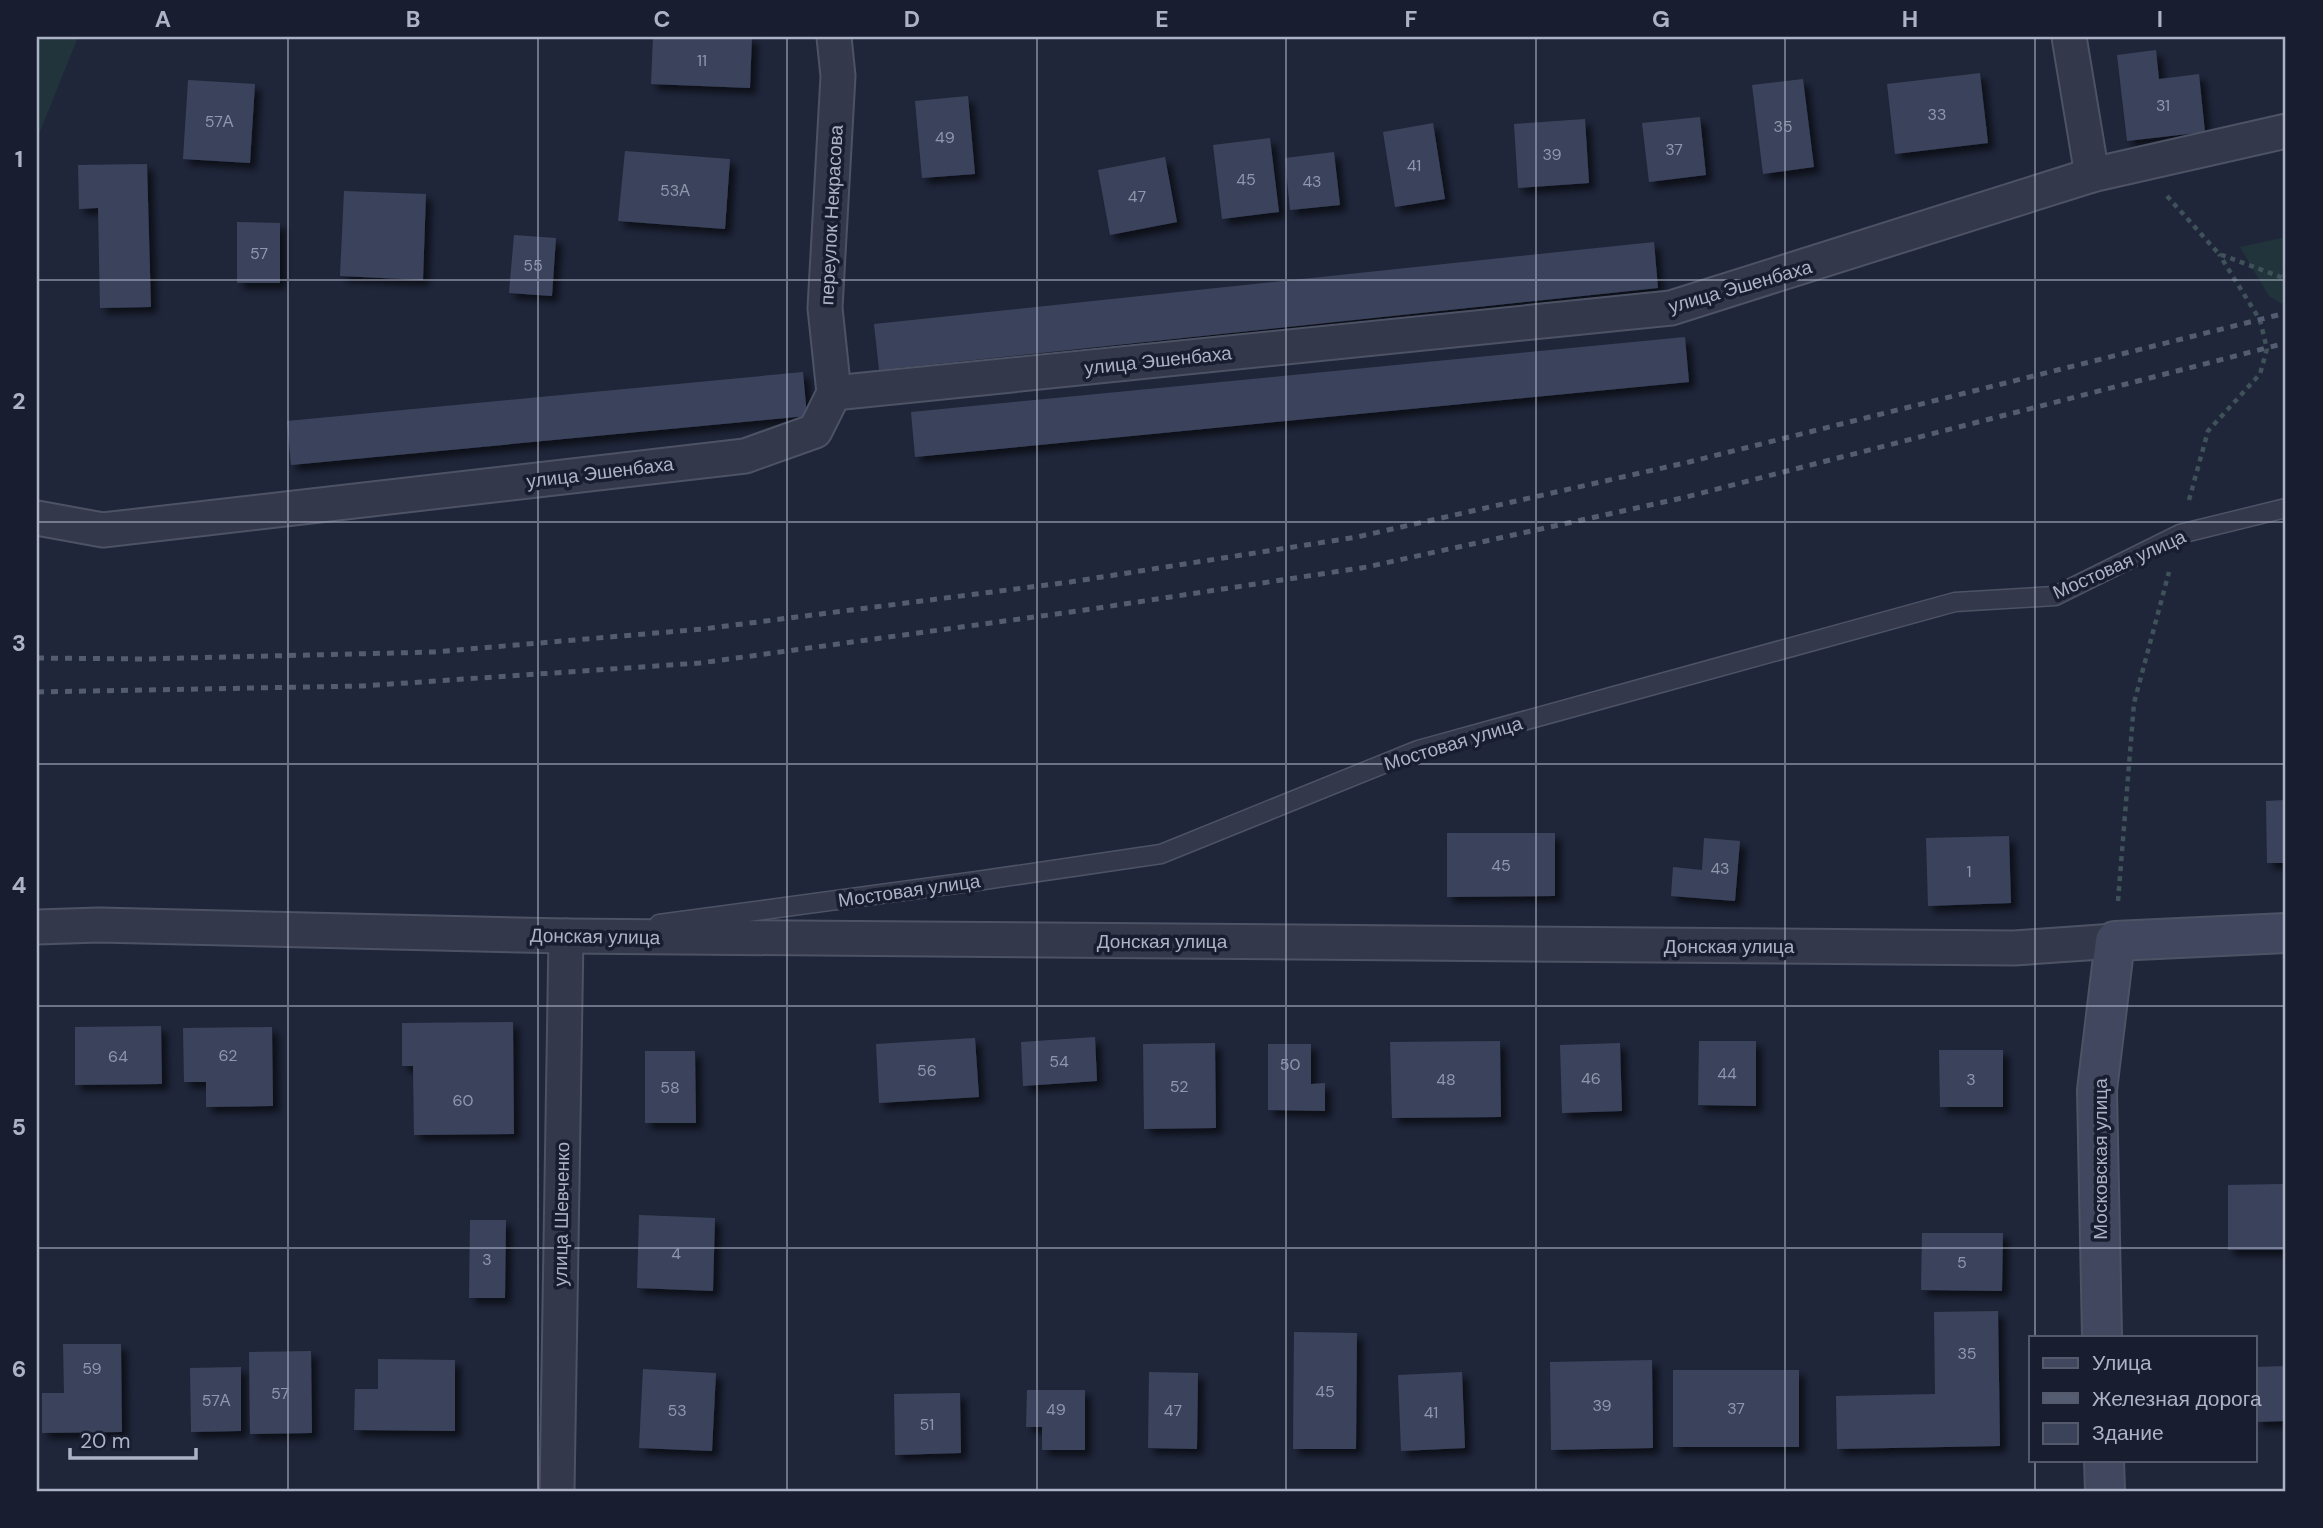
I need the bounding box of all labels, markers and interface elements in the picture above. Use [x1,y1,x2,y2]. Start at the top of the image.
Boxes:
text: A [155,4,171,34]
text: B [406,4,420,34]
text: C [654,4,670,34]
text: D [904,4,920,34]
text: E [1155,4,1169,34]
text: F [1405,4,1418,34]
text: G [1652,4,1670,34]
text: H [1902,4,1918,34]
text: I [2157,4,2163,34]
house number: 11 [697,50,707,71]
house number: 31 [2156,95,2170,116]
house number: 33 [1928,104,1946,125]
house number: 57А [205,111,234,132]
house number: 35 [1773,116,1793,137]
street label: переулок Некрасова [814,124,849,306]
house number: 49 [935,127,955,148]
house number: 37 [1665,139,1683,160]
text: 1 [15,144,23,174]
house number: 39 [1542,144,1562,165]
house number: 41 [1407,155,1421,176]
house number: 45 [1236,169,1256,190]
house number: 43 [1302,171,1322,192]
house number: 53А [660,180,690,201]
house number: 47 [1128,186,1146,207]
house number: 57 [250,243,268,264]
street label: улица Эшенбаха [1665,254,1815,319]
house number: 55 [523,255,543,276]
street label: улица Эшенбаха [1083,340,1233,381]
text: 2 [12,386,26,416]
street label: улица Эшенбаха [525,451,676,494]
street label: Мостовая улица [2049,524,2190,605]
text: 3 [12,628,26,658]
street label: Мостовая улица [1381,710,1526,776]
house number: 45 [1491,855,1511,876]
house number: 43 [1710,858,1730,879]
house number: 1 [1967,861,1972,882]
street label: Мостовая улица [836,868,982,913]
text: 4 [12,870,27,900]
street label: Донская улица [530,923,661,950]
street label: Донская улица [1097,929,1228,954]
street label: Донская улица [1664,934,1795,959]
house number: 62 [219,1045,237,1066]
house number: 64 [108,1046,128,1067]
house number: 54 [1049,1051,1069,1072]
house number: 50 [1280,1054,1300,1075]
house number: 56 [917,1060,937,1081]
house number: 44 [1717,1063,1737,1084]
house number: 46 [1581,1068,1601,1089]
house number: 48 [1436,1069,1456,1090]
house number: 3 [1966,1069,1976,1090]
house number: 52 [1170,1076,1188,1097]
house number: 58 [660,1077,680,1098]
street label: Московская улица [2088,1078,2113,1240]
house number: 60 [453,1090,474,1111]
text: 5 [12,1112,26,1142]
street label: улица Шевченко [548,1142,575,1286]
house number: 4 [671,1243,681,1264]
house number: 3 [482,1249,492,1270]
house number: 5 [1957,1252,1967,1273]
legend [2029,1336,2256,1462]
house number: 35 [1957,1343,1977,1364]
text: Улица [2092,1349,2152,1377]
text: 6 [12,1354,26,1384]
house number: 59 [82,1358,102,1379]
house number: 45 [1315,1381,1335,1402]
house number: 57 [271,1383,289,1404]
text: Железная дорога [2092,1385,2262,1413]
house number: 57А [202,1390,231,1411]
house number: 39 [1592,1395,1612,1416]
house number: 37 [1727,1398,1745,1419]
house number: 49 [1046,1399,1066,1420]
house number: 53 [667,1400,687,1421]
house number: 47 [1164,1400,1182,1421]
house number: 41 [1424,1402,1438,1423]
house number: 51 [920,1414,934,1435]
scale bar [70,1416,196,1460]
text: Здание [2092,1419,2164,1447]
text: 20 m [80,1427,131,1455]

